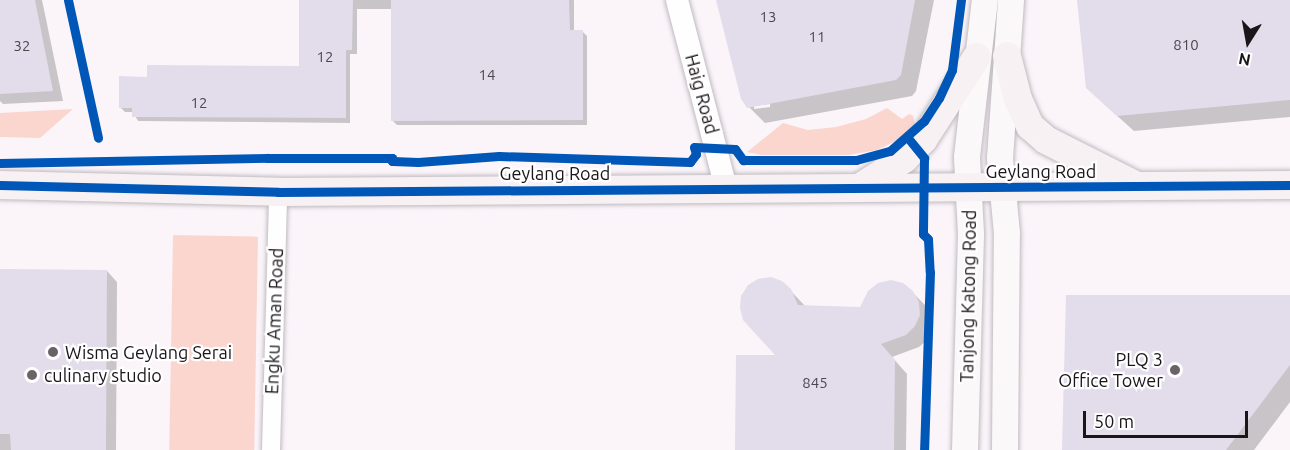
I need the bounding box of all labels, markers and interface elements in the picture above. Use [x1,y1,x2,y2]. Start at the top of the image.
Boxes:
house number: 13 [760,8,776,26]
north arrow [1218,12,1278,72]
house number: 11 [809,28,825,46]
house number: 810 [1173,36,1199,54]
house number: 32 [14,37,30,55]
house number: 12 [317,48,333,66]
text: N [1237,50,1252,70]
street label: Haig Road [681,52,723,136]
house number: 14 [479,66,495,84]
house number: 12 [191,94,207,112]
street label: Geylang Road [986,160,1096,182]
street label: Geylang Road [500,162,610,184]
street label: Tanjong Katong Road [956,210,980,382]
street label: Engku Aman Road [261,247,287,395]
place label: Wisma Geylang Serai [65,341,232,363]
marker: Wisma Geylang Serai [46,345,60,359]
place label: PLQ 3 Office Tower [1058,349,1163,392]
marker: PLQ 3 Office Tower [1168,363,1182,377]
place label: culinary studio [44,364,162,386]
marker: culinary studio [25,368,39,382]
house number: 845 [802,374,828,392]
scale bar [1086,399,1251,437]
text: 50 m [1094,411,1134,431]

